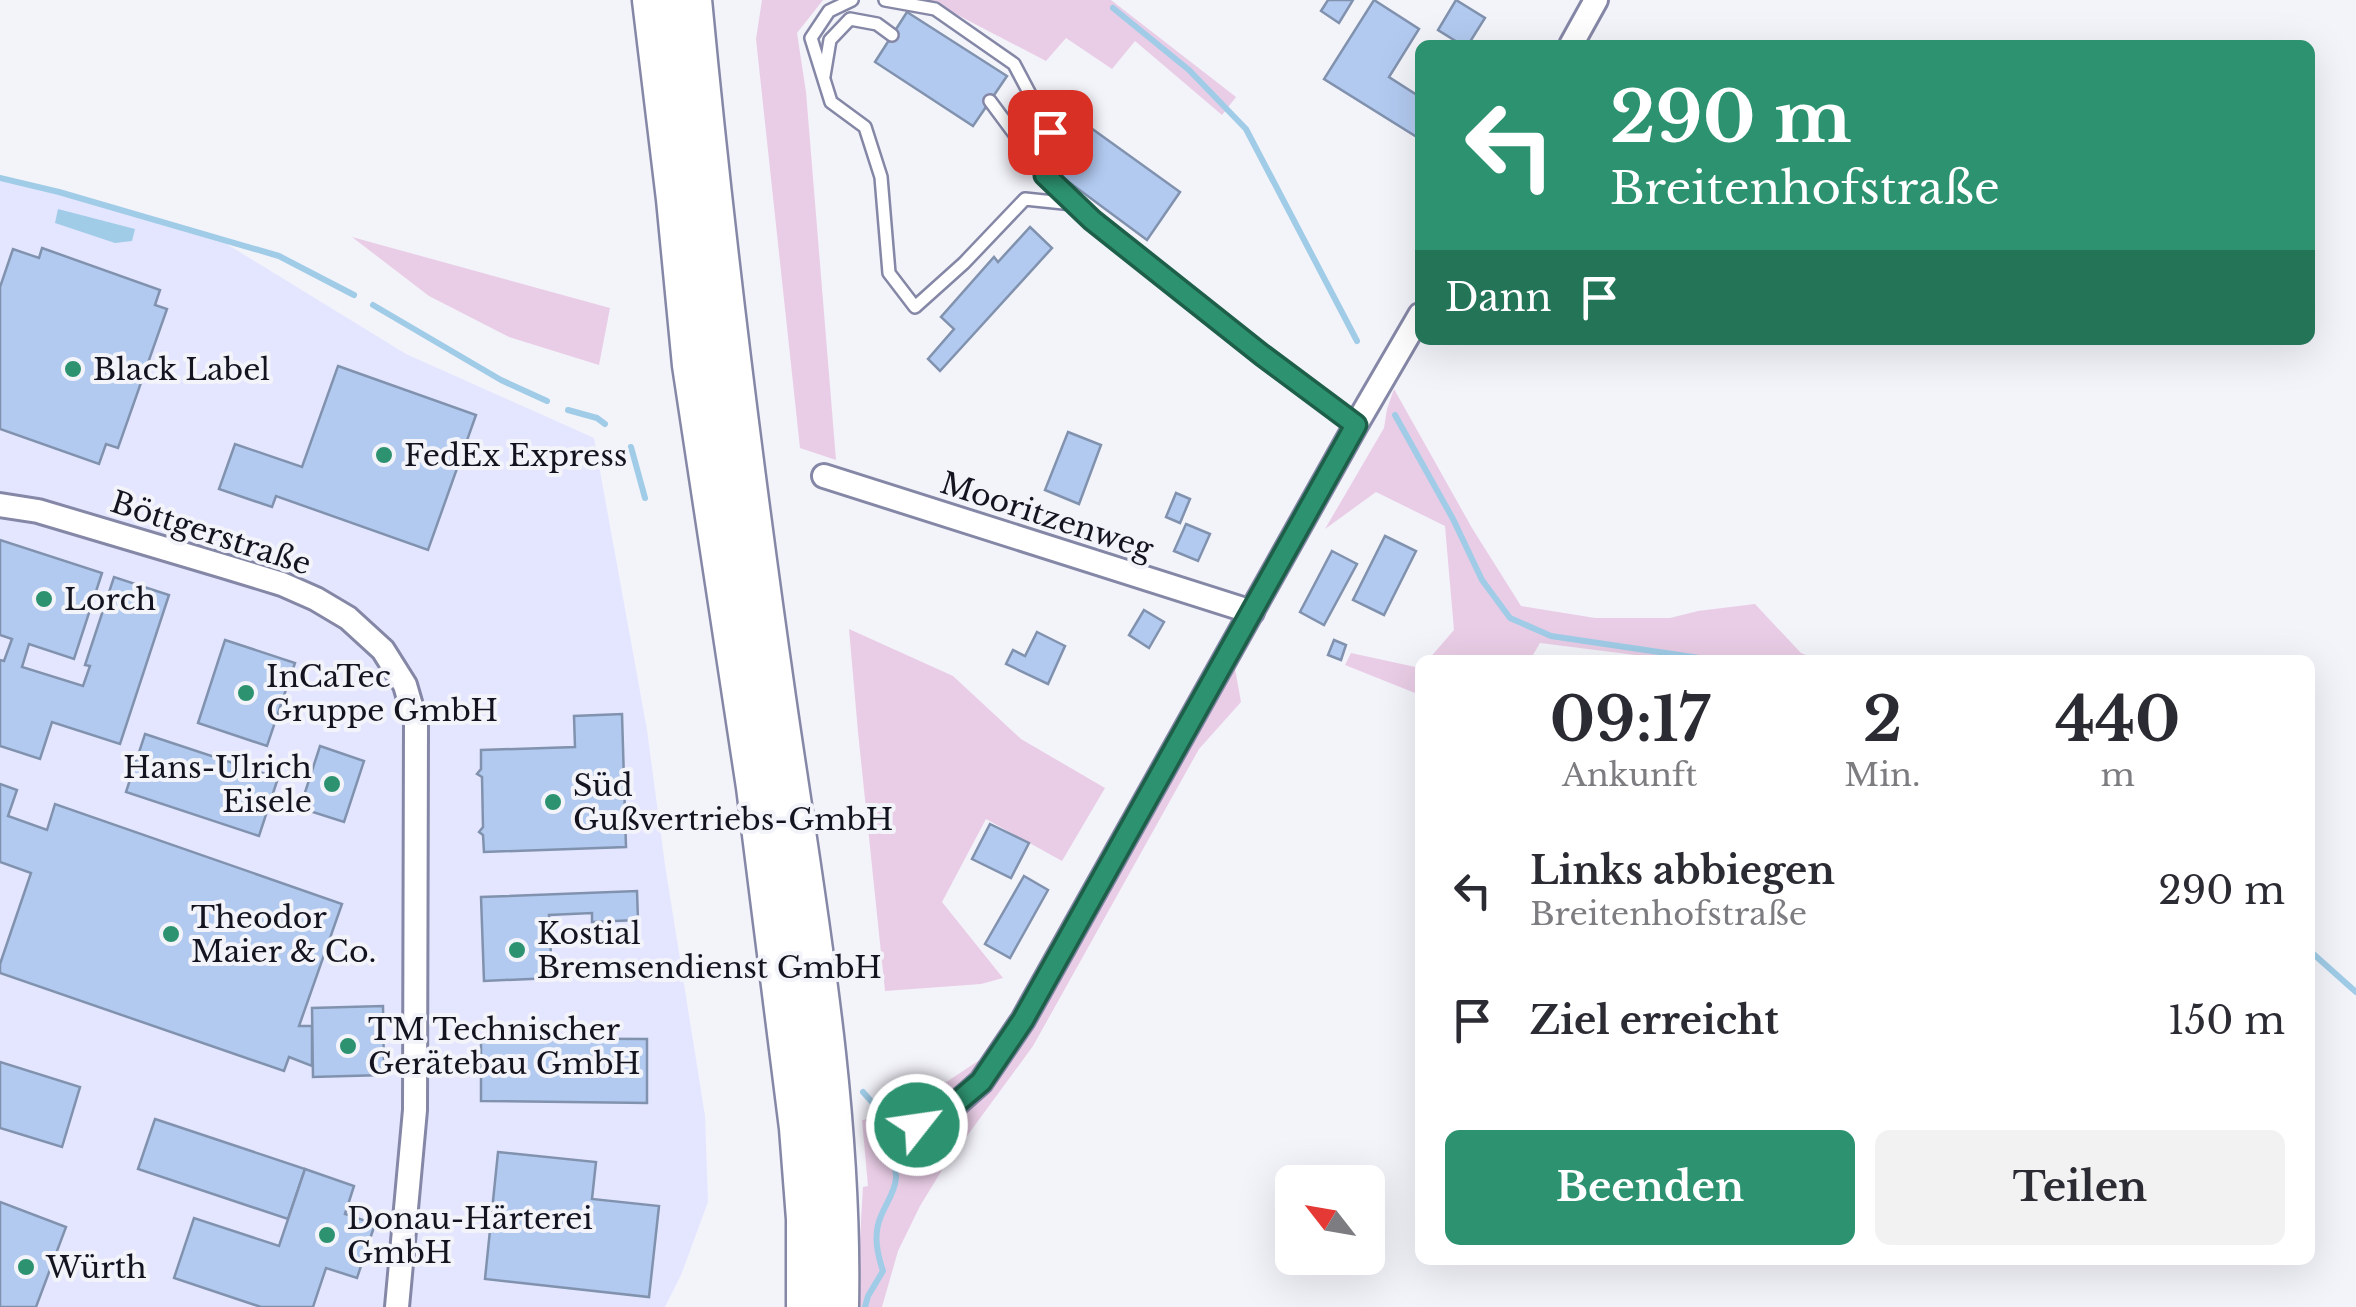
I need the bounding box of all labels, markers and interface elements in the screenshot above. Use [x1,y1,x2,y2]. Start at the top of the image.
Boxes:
text: 290 m [1610,74,1852,161]
icon: left [1445,80,1575,210]
pin [1008,90,1093,175]
icon: arrive [1023,105,1078,160]
text: Breitenhofstraße [1610,160,2000,216]
icon: arrive [1572,270,1627,325]
text: Dann [1445,274,1552,321]
place label: Black Label [93,351,270,388]
marker: Black Label [62,358,84,380]
place label: FedEx Express [404,437,627,474]
marker: FedEx Express [373,444,395,466]
street label: Mooritzenweg [936,464,1159,568]
street label: Böttgerstraße [106,483,316,583]
place label: Lorch [64,581,156,618]
marker: Lorch [33,588,55,610]
place label: InCaTec Gruppe GmbH [266,658,498,729]
marker: InCaTec Gruppe GmbH [235,682,257,704]
text: 09:17 [1550,683,1710,757]
text: 2 [1863,683,1902,757]
text: 440 [2055,683,2180,757]
place label: Hans-Ulrich Eisele [123,749,312,820]
text: Ankunft [1562,755,1697,795]
text: Min. [1844,755,1921,795]
text: m [2101,755,2135,795]
place label: Süd Gußvertriebs-GmbH [573,767,893,838]
marker: Hans-Ulrich Eisele [321,773,343,795]
marker: Süd Gußvertriebs-GmbH [542,791,564,813]
text: Links abbiegen [1530,847,1835,894]
icon: left [1445,863,1500,918]
text: 290 m [2158,867,2285,914]
text: Breitenhofstraße [1530,894,1807,934]
place label: Theodor Maier & Co. [191,899,376,970]
place label: Kostial Bremsendienst GmbH [537,915,882,986]
marker: Theodor Maier & Co. [160,923,182,945]
marker: Kostial Bremsendienst GmbH [506,939,528,961]
icon: arrive [1445,993,1500,1048]
text: Ziel erreicht [1530,997,1779,1044]
text: 150 m [2168,997,2285,1044]
place label: TM Technischer Gerätebau GmbH [368,1011,641,1082]
marker: TM Technischer Gerätebau GmbH [337,1035,359,1057]
position arrow [865,1073,969,1177]
button: Beenden [1445,1130,1855,1245]
button: Teilen [1875,1130,2285,1245]
north arrow [1275,1165,1385,1275]
map controls [1275,1165,1385,1275]
place label: Donau-Härterei GmbH [347,1200,593,1271]
marker: Donau-Härterei GmbH [316,1224,338,1246]
place label: Würth [45,1249,147,1286]
marker: Würth [15,1256,37,1278]

